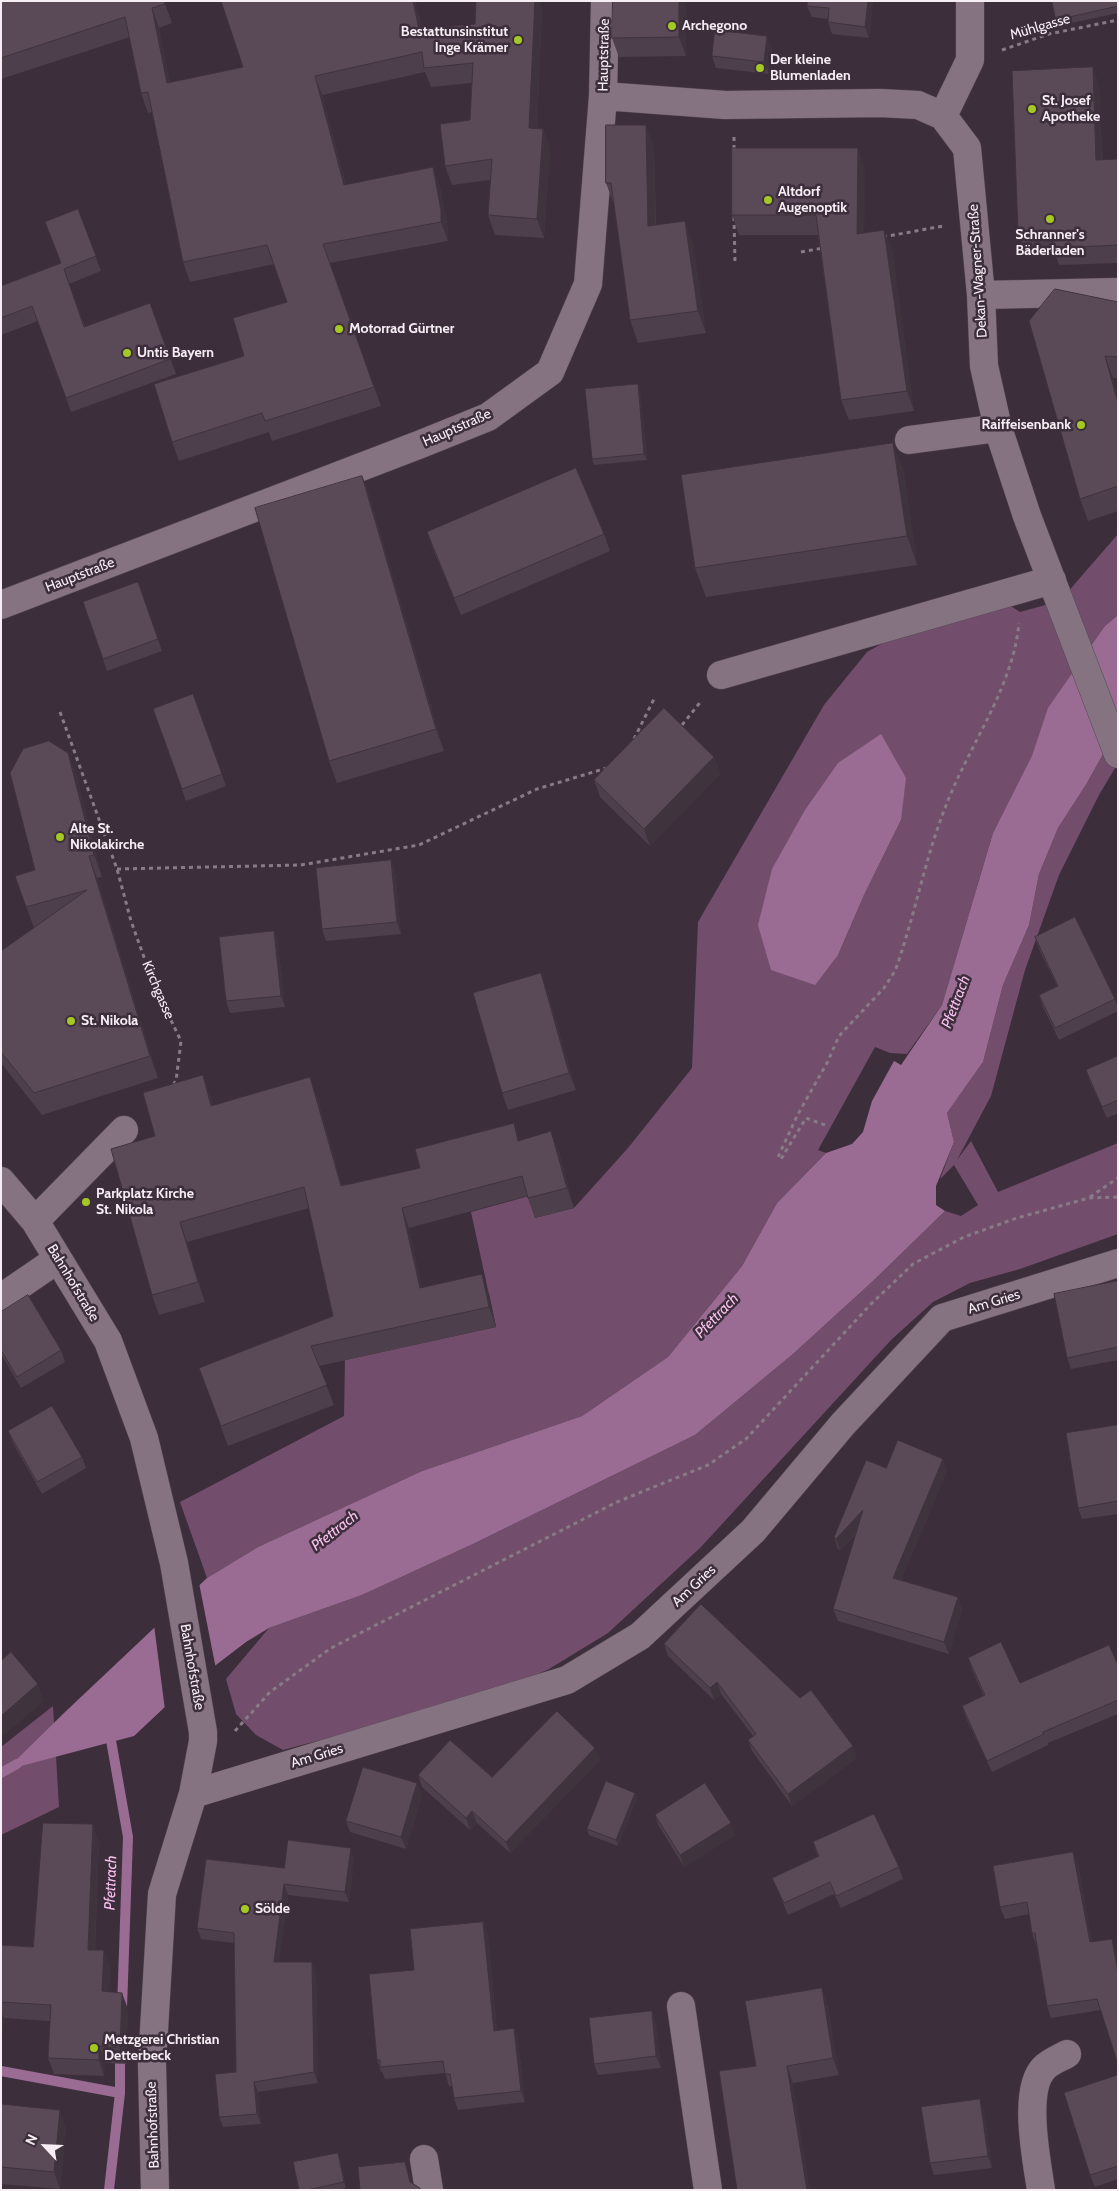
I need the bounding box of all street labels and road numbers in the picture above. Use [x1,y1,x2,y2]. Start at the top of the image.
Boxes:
street label: Mühlgasse [1008,10,1072,44]
street label: Hauptstraße [595,18,613,92]
street label: Dekan-Wagner-Straße [965,204,991,338]
street label: Hauptstraße [420,405,494,451]
street label: Hauptstraße [43,554,117,596]
street label: Kirchgasse [138,958,178,1022]
street label: Bahnhofstraße [43,1241,103,1325]
street label: Am Gries [966,1286,1022,1318]
street label: Am Gries [669,1562,719,1610]
street label: Bahnhofstraße [176,1623,208,1711]
street label: Am Gries [289,1740,345,1772]
street label: Bahnhofstraße [143,2081,163,2169]

